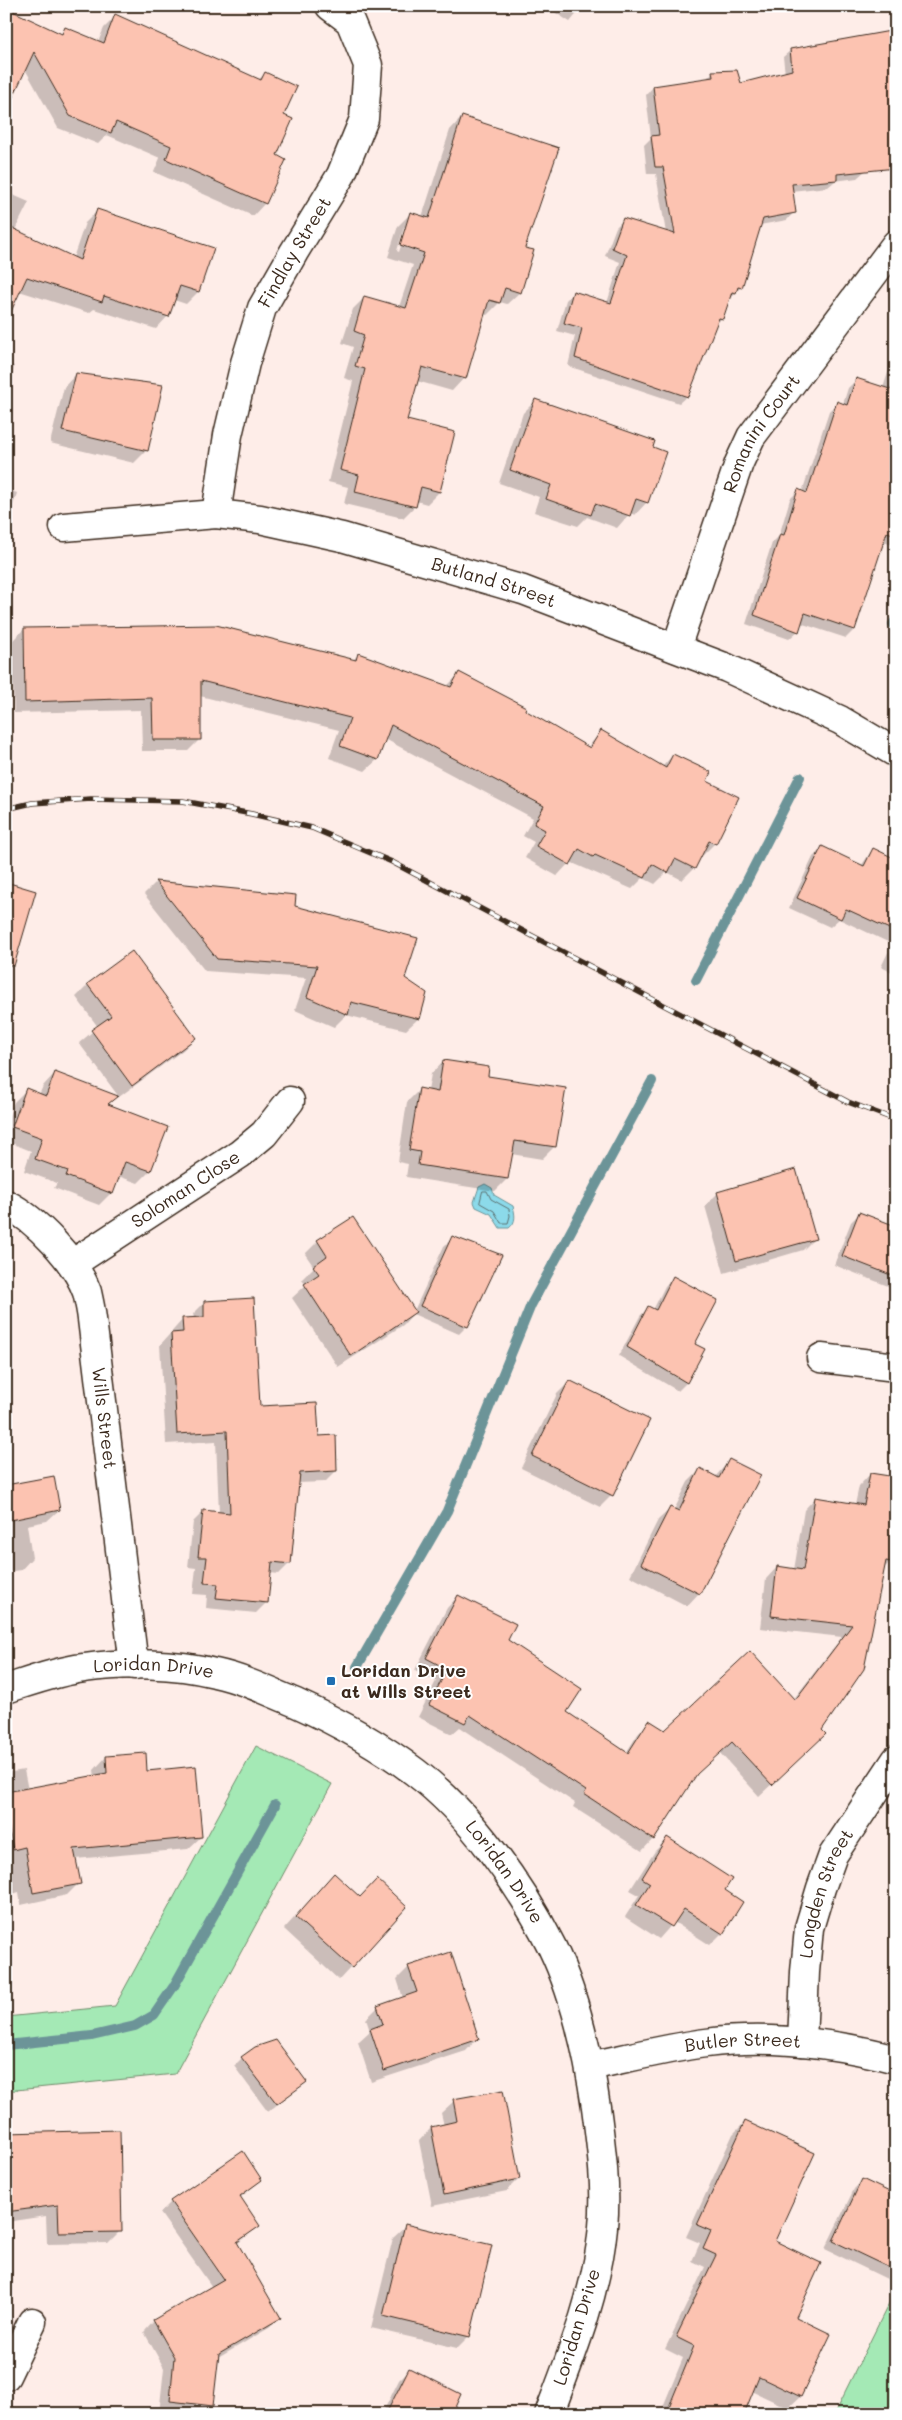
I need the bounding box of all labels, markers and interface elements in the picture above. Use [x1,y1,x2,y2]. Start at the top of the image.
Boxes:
street label: Findlay Street [252,192,336,312]
street label: Romanini Court [717,369,805,496]
street label: Butland Street [429,551,560,612]
street label: Soloman Close [126,1144,244,1233]
street label: Wills Street [87,1366,123,1470]
street label: Loridan Drive [92,1651,217,1683]
place label: Loridan Drive at Wills Street [341,1658,471,1703]
marker: Loridan Drive at Wills Street [325,1675,337,1687]
street label: Loridan Drive [461,1815,550,1927]
street label: Longden Street [793,1824,858,1959]
street label: Butler Street [683,2027,802,2057]
street label: Loridan Drive [547,2266,605,2388]

